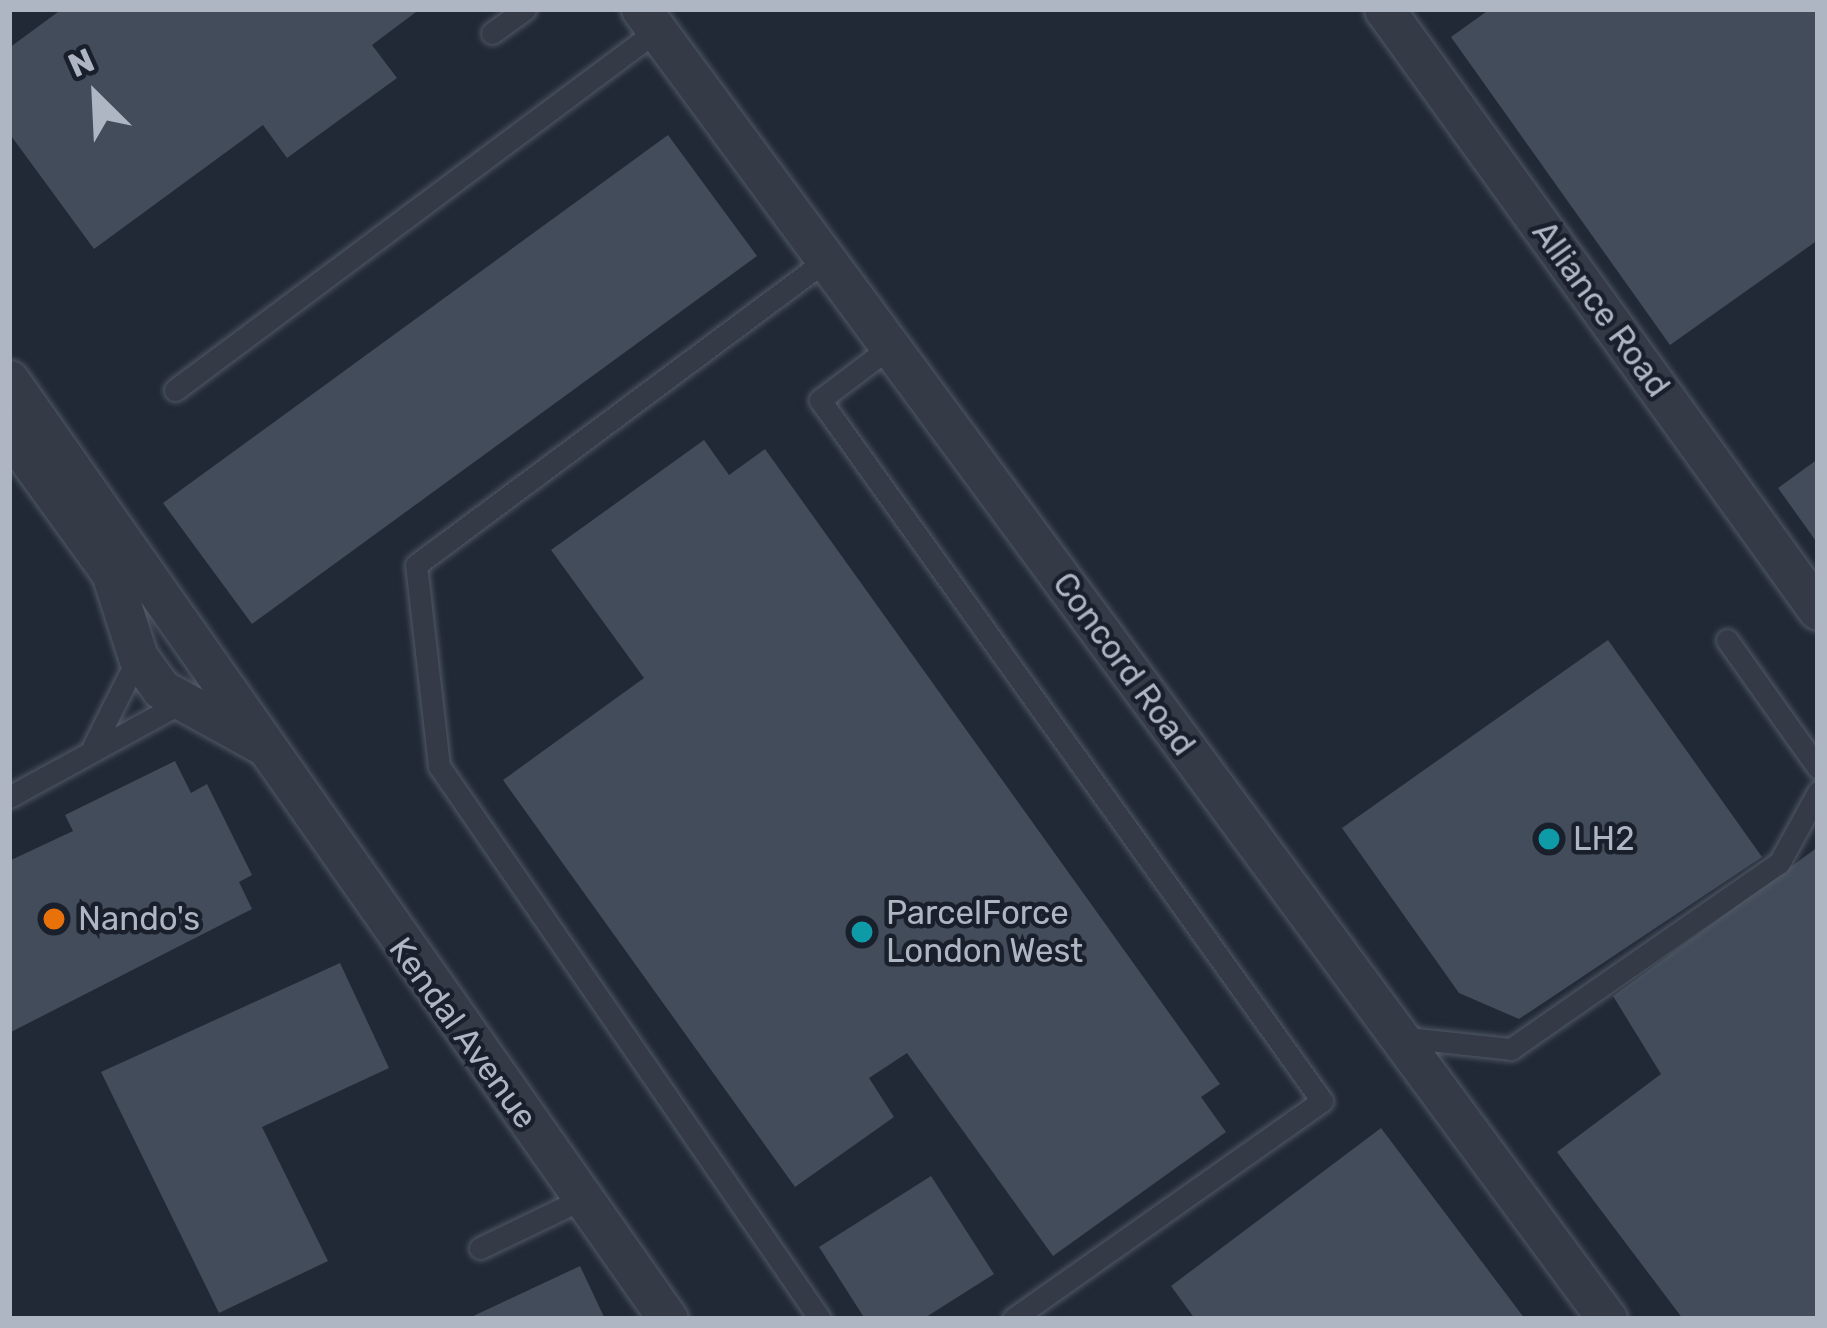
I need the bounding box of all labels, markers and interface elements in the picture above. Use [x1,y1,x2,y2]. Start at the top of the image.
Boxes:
north arrow [36,36,156,156]
text: N [62,40,100,85]
street label: Alliance Road [1524,213,1678,405]
street label: Concord Road [1044,565,1204,763]
place label: LH2 [1573,819,1635,859]
marker: LH2 [1536,826,1562,852]
place label: ParcelForce London West [886,893,1084,971]
place label: Nando's [78,899,200,939]
marker: Nando's [41,906,67,932]
marker: ParcelForce London West [849,919,875,945]
street label: Kendal Avenue [380,930,546,1136]

